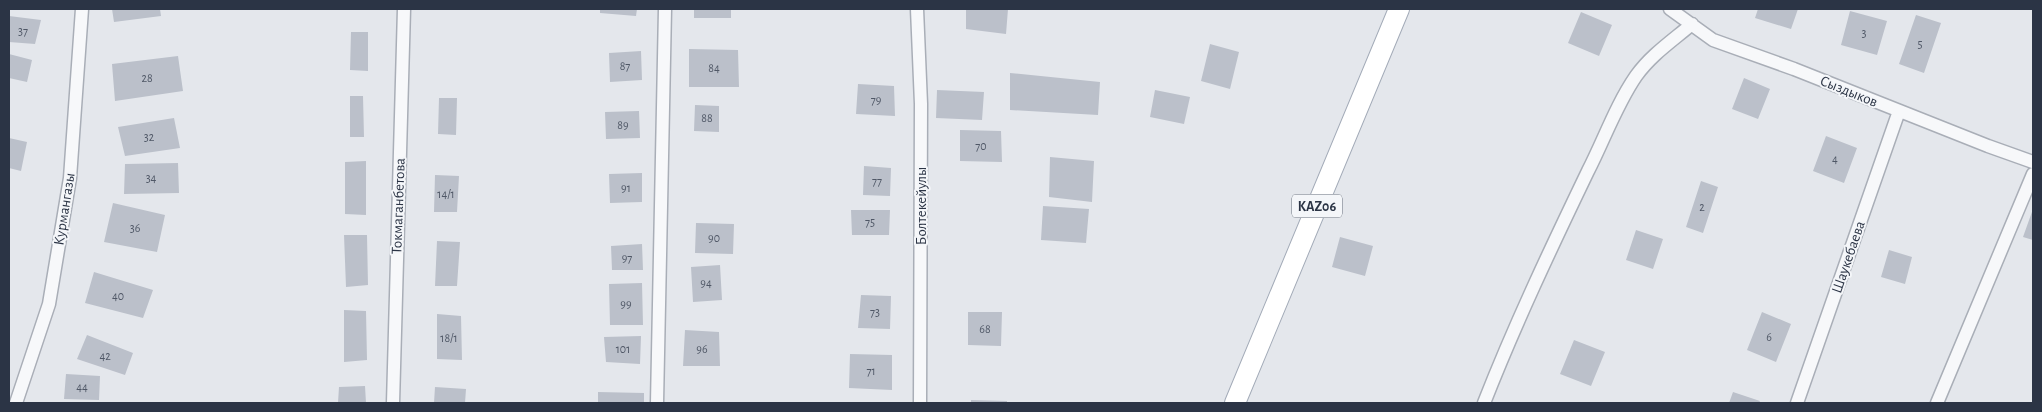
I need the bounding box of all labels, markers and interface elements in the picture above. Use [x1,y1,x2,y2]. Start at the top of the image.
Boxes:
house number: 37 [18,25,28,37]
house number: 3 [1862,27,1867,39]
house number: 5 [1917,38,1923,50]
house number: 87 [620,60,630,72]
house number: 84 [708,62,720,74]
house number: 28 [141,72,153,84]
street label: Сыздыков [1818,73,1880,110]
house number: 79 [871,94,882,106]
house number: 88 [701,112,713,124]
house number: 89 [617,119,629,131]
house number: 32 [144,131,155,143]
house number: 70 [975,140,987,152]
house number: 4 [1832,153,1838,165]
street label: Токмаганбетова [389,158,408,254]
street label: Болтекейулы [914,167,929,245]
street label: Курмангазы [51,172,78,246]
house number: 34 [146,172,157,184]
house number: 77 [872,175,882,187]
house number: 91 [621,182,631,194]
house number: 14/1 [437,188,455,200]
road number: KАZ06 [1292,195,1342,218]
house number: 2 [1699,201,1705,213]
house number: 75 [865,216,875,228]
street label: Шаукебаева [1829,219,1868,295]
house number: 36 [130,222,141,234]
house number: 90 [708,232,720,244]
house number: 97 [622,252,632,264]
house number: 94 [700,277,712,289]
house number: 40 [112,290,124,302]
house number: 99 [620,298,632,310]
house number: 73 [870,306,880,318]
house number: 68 [979,323,991,335]
house number: 6 [1766,331,1772,343]
house number: 18/1 [440,332,458,344]
house number: 101 [616,343,630,355]
house number: 96 [696,343,708,355]
house number: 42 [99,350,111,362]
house number: 71 [866,365,876,377]
house number: 44 [76,381,88,393]

